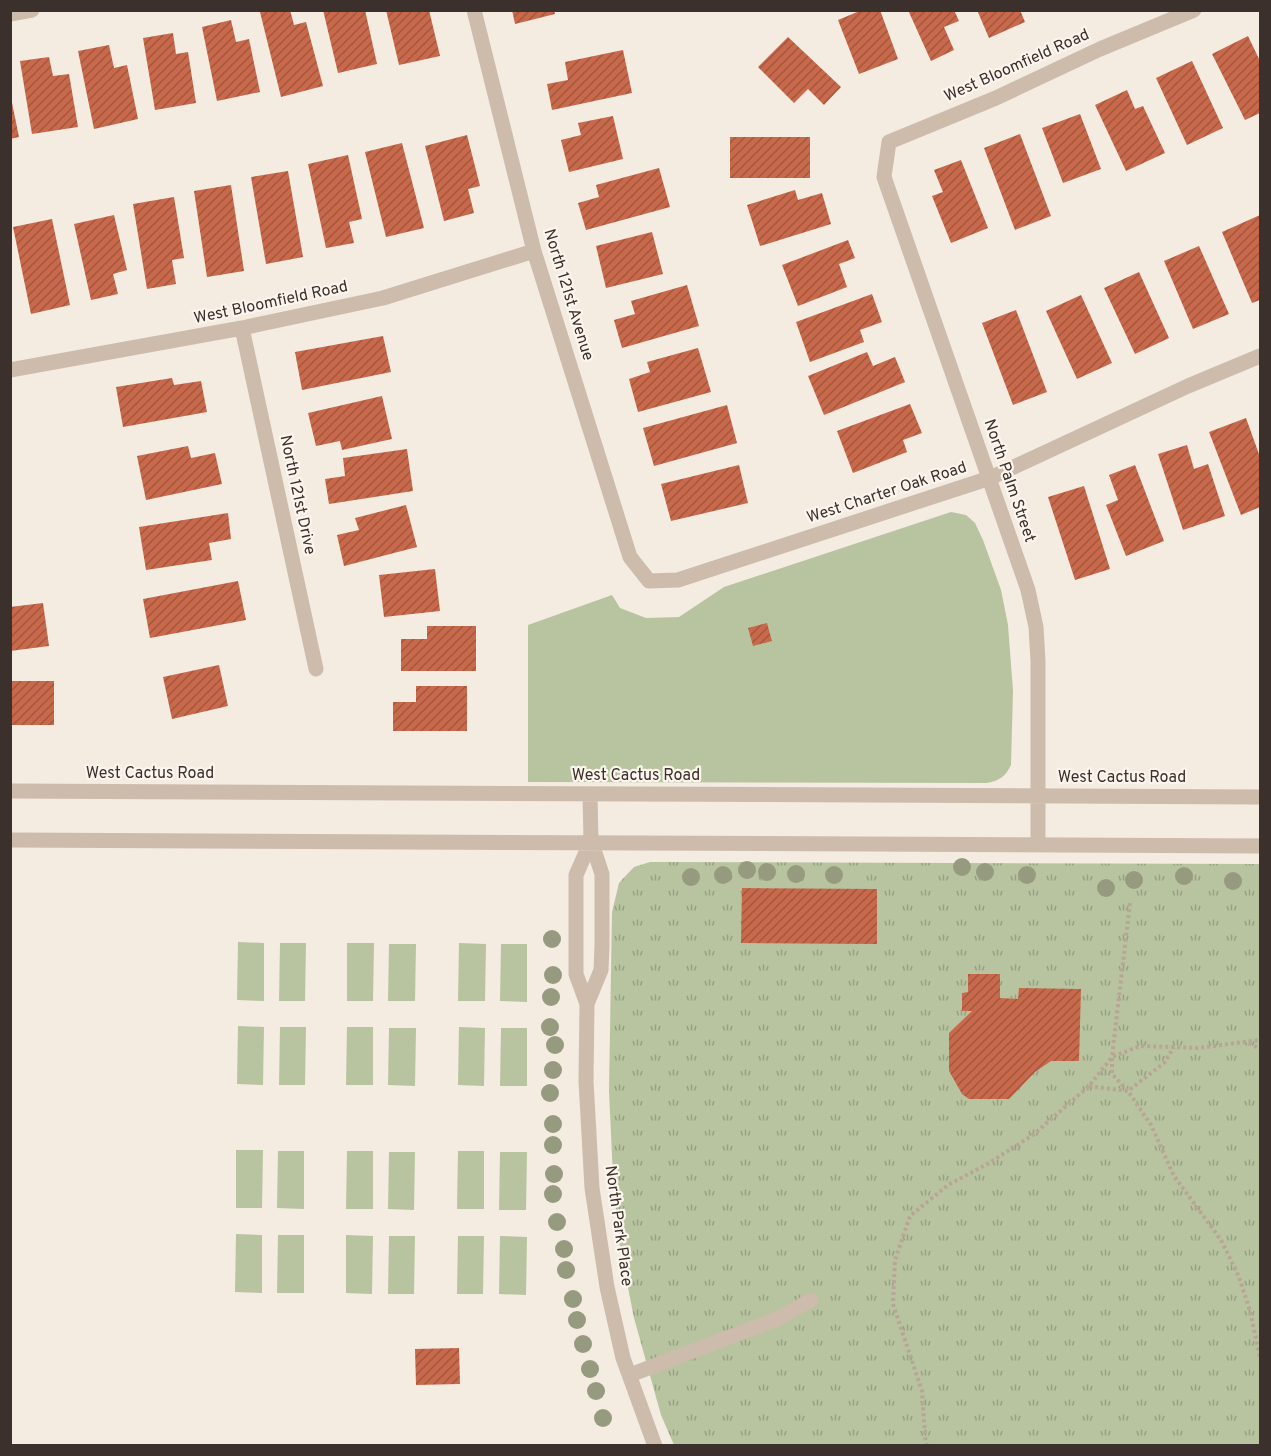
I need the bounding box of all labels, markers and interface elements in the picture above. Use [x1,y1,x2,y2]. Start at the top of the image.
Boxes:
street label: West Bloomfield Road [941,25,1093,107]
street label: North 121st Avenue [538,227,598,363]
street label: West Bloomfield Road [192,277,350,329]
street label: North Palm Street [979,417,1039,545]
street label: North 121st Drive [275,433,319,557]
street label: West Charter Oak Road [804,458,970,528]
street label: West Cactus Road [86,764,214,784]
street label: West Cactus Road [572,766,700,786]
street label: West Cactus Road [1058,768,1186,788]
street label: North Park Place [600,1164,636,1288]

